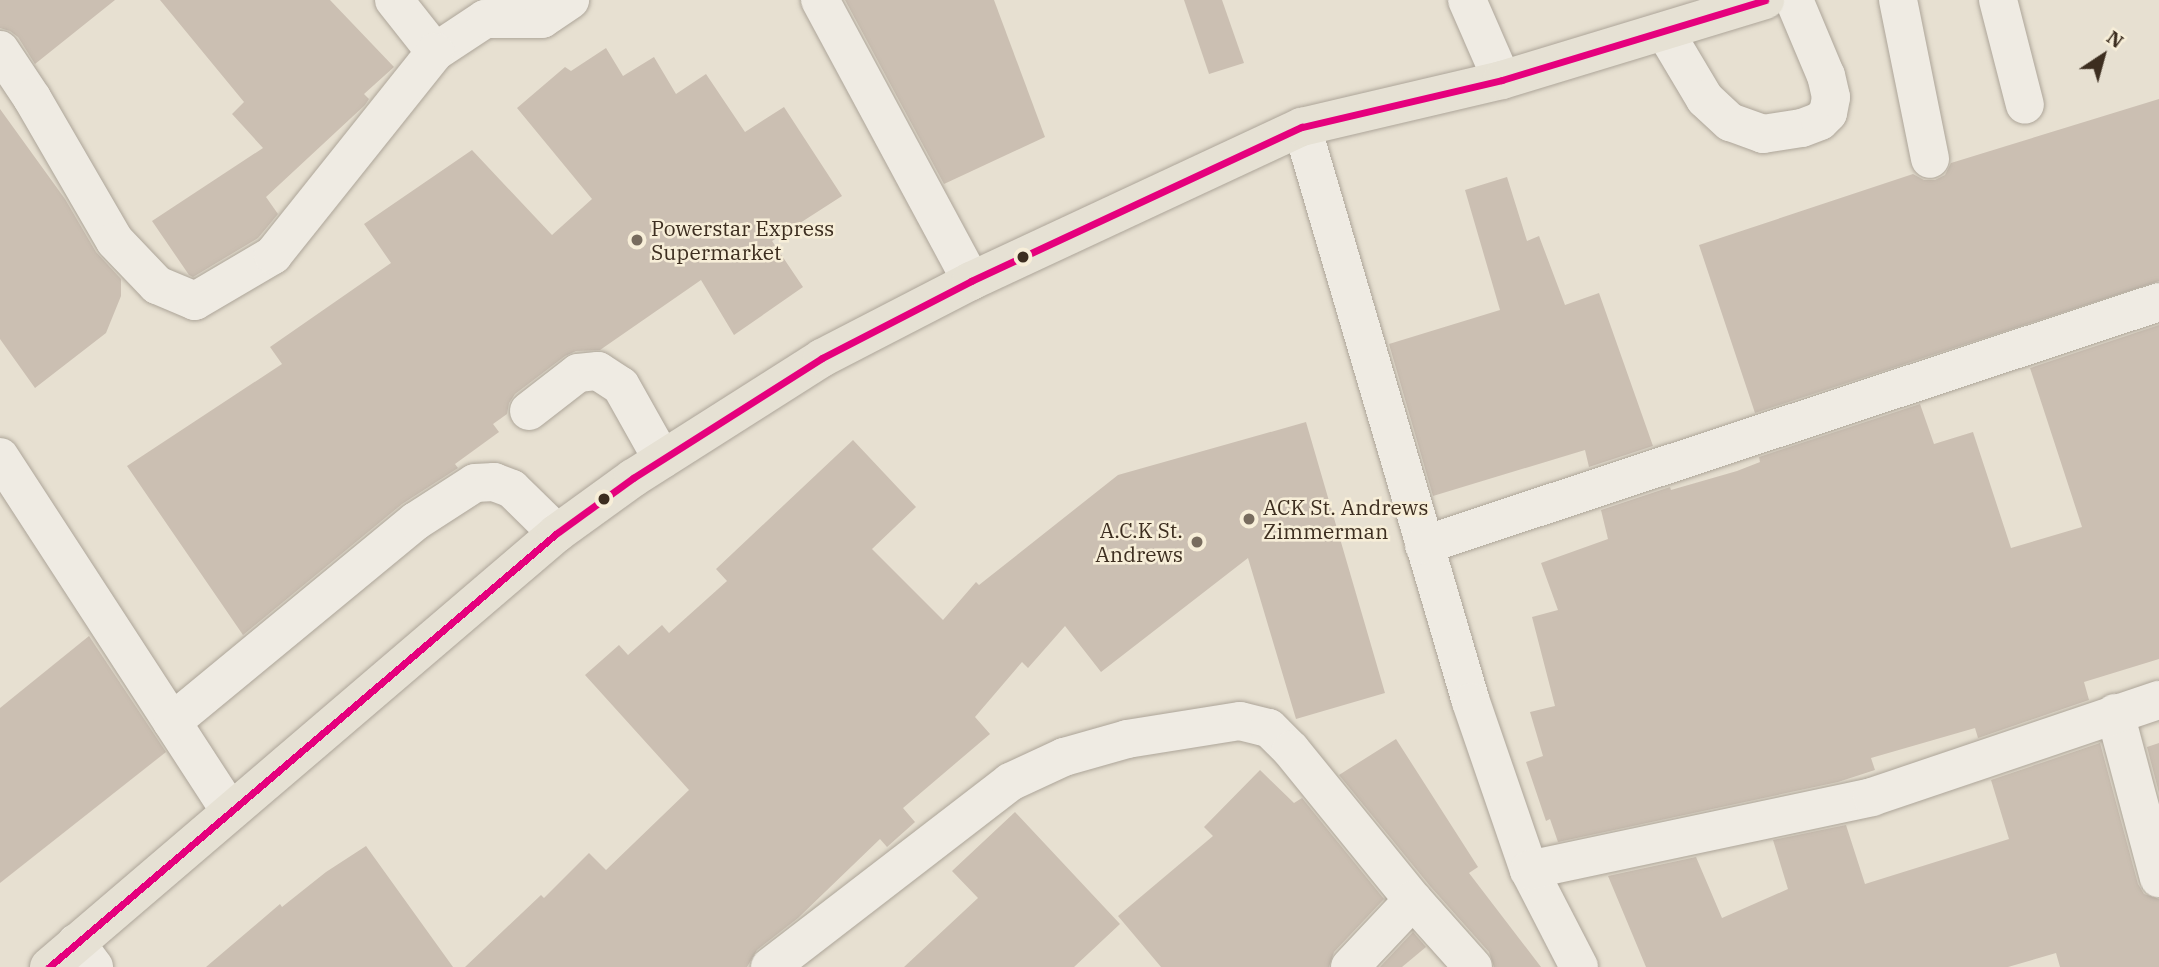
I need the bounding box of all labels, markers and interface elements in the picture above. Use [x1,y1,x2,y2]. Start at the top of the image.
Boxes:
north arrow [2068,21,2138,91]
text: N [2102,25,2128,53]
place label: Powerstar Express Supermarket [651,215,834,265]
marker: Powerstar Express Supermarket [629,232,645,248]
unlabelled marker [1016,250,1030,264]
unlabelled marker [597,492,611,506]
place label: ACK St. Andrews Zimmerman [1263,494,1428,544]
marker: ACK St. Andrews Zimmerman [1241,511,1257,527]
place label: A.C.K St. Andrews [1095,517,1183,567]
marker: A.C.K St. Andrews [1189,534,1205,550]

